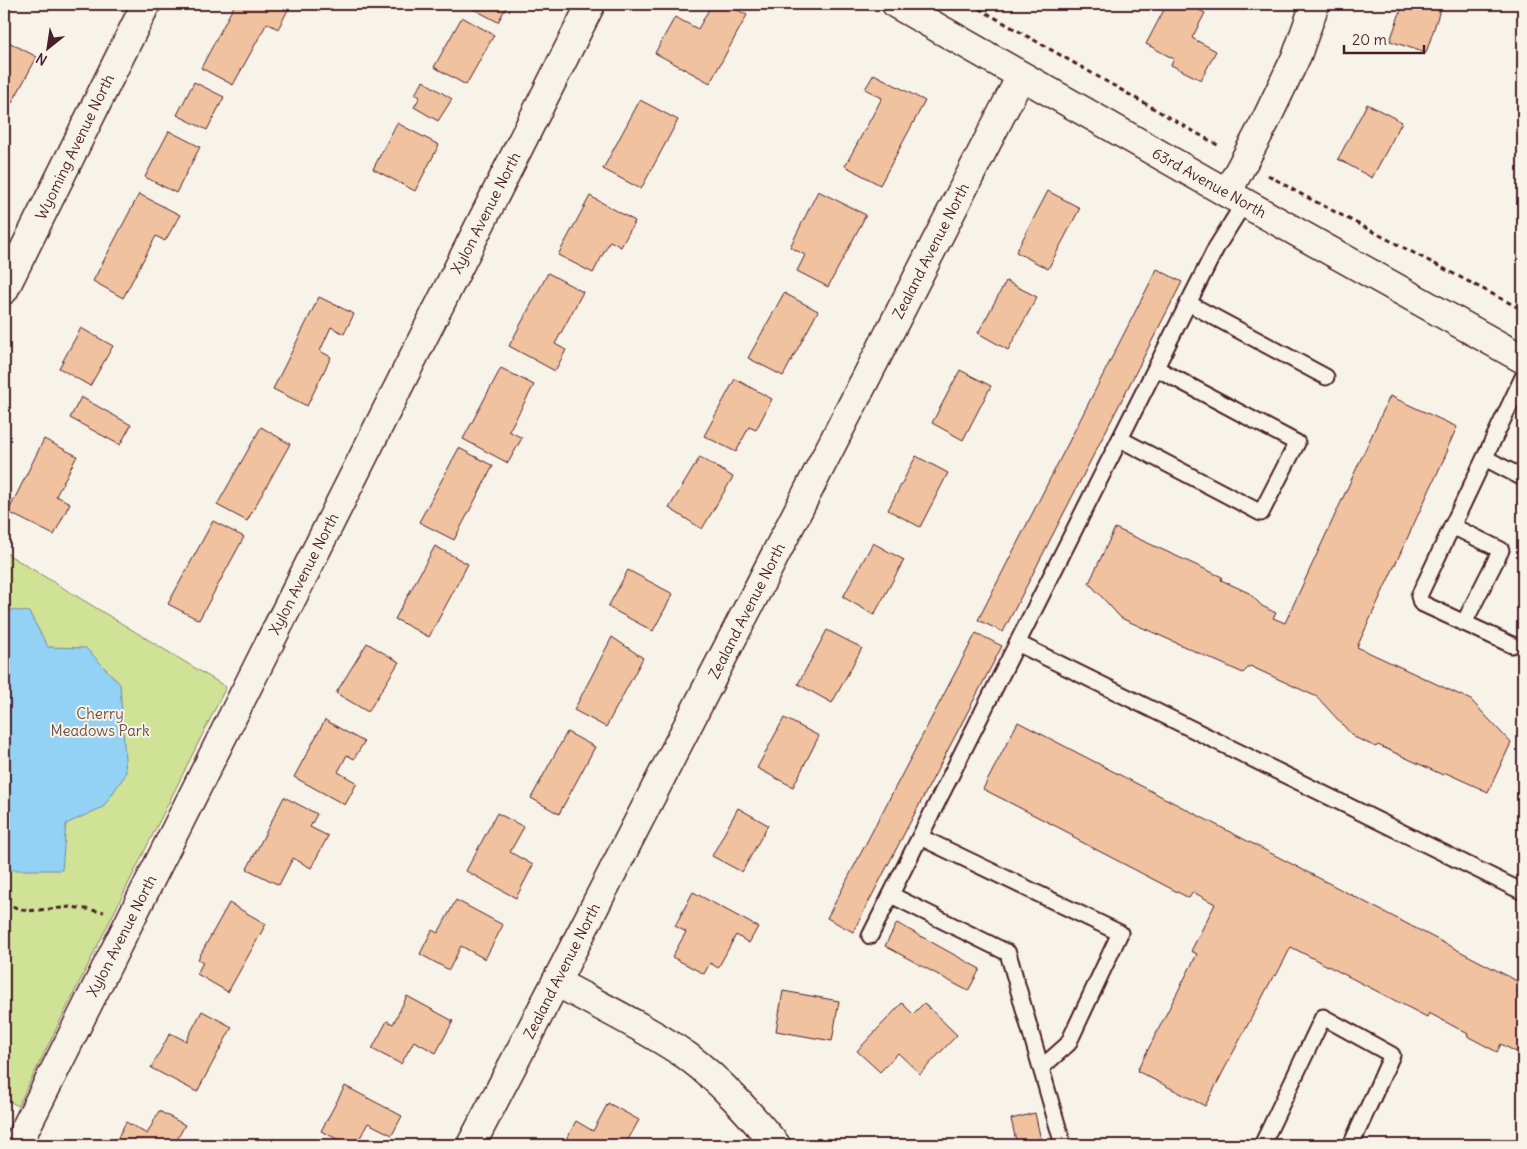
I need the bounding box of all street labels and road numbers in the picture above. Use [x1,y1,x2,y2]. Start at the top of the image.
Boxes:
street label: Wyoming Avenue North [31,71,118,223]
street label: 63rd Avenue North [1149,143,1270,222]
street label: Xylon Avenue North [447,148,525,277]
street label: Zealand Avenue North [888,179,973,322]
street label: Xylon Avenue North [265,509,343,638]
street label: Zealand Avenue North [704,539,789,682]
street label: Xylon Avenue North [83,871,161,1000]
street label: Zealand Avenue North [519,899,604,1042]

